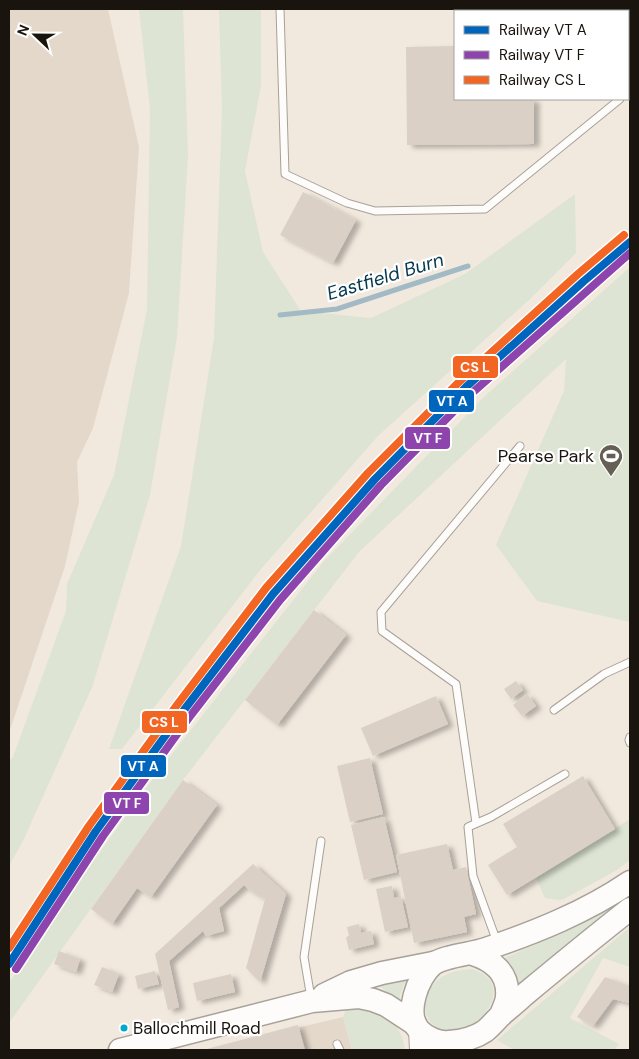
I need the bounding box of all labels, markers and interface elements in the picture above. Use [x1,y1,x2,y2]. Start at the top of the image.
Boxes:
north arrow [10,10,60,60]
legend [454,10,629,100]
text: Railway VT A [499,20,587,40]
text: N [13,22,33,38]
text: Railway VT F [499,45,585,65]
text: Railway CS L [499,70,586,90]
water label: Eastfield Burn [324,247,447,306]
line badge: CS L [452,355,499,379]
text: CS L [460,358,490,376]
line badge: VT A [428,389,475,413]
text: VT A [436,392,468,410]
line badge: VT F [404,426,451,450]
text: VT F [413,429,443,447]
sports icon: Pearse Park [598,443,624,477]
place label: Pearse Park [498,444,594,468]
line badge: CS L [141,710,188,734]
text: CS L [149,713,179,731]
line badge: VT A [120,754,167,778]
text: VT A [127,757,159,775]
line badge: VT F [103,791,150,815]
text: VT F [112,794,142,812]
place label: Ballochmill Road [133,1017,261,1039]
marker: Ballochmill Road [119,1023,129,1033]

